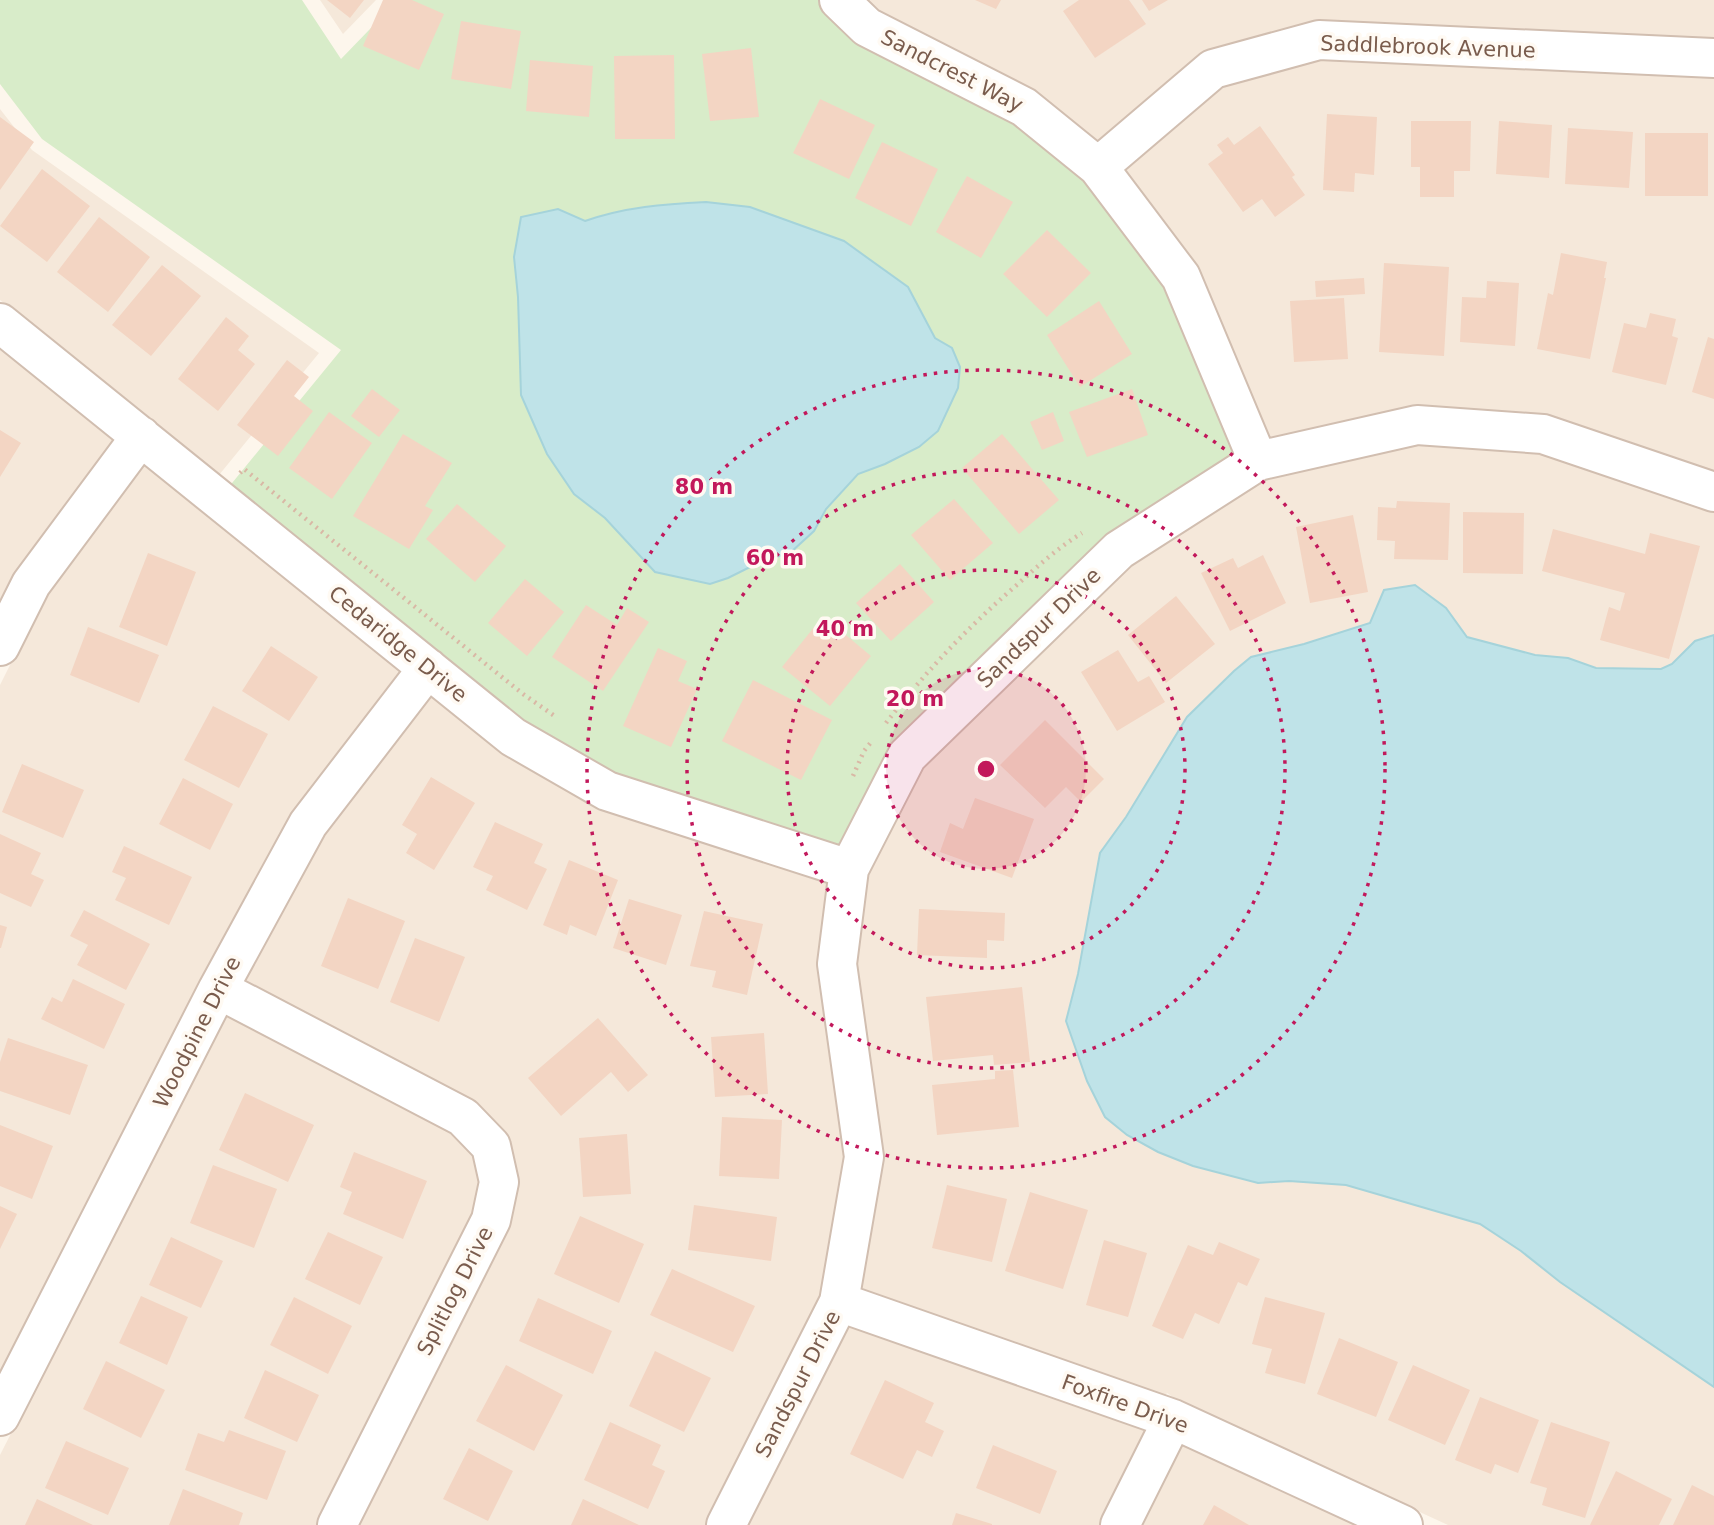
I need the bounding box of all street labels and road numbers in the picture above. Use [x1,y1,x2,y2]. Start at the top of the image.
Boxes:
street label: Sandcrest Way [877,25,1027,117]
street label: Saddlebrook Avenue [1320,31,1536,63]
street label: Sandspur Drive [972,563,1106,693]
street label: Cedaridge Drive [324,581,472,707]
street label: Woodpine Drive [148,952,246,1112]
street label: Splitlog Drive [412,1223,498,1359]
street label: Sandspur Drive [751,1307,845,1461]
street label: Foxfire Drive [1058,1370,1192,1438]

